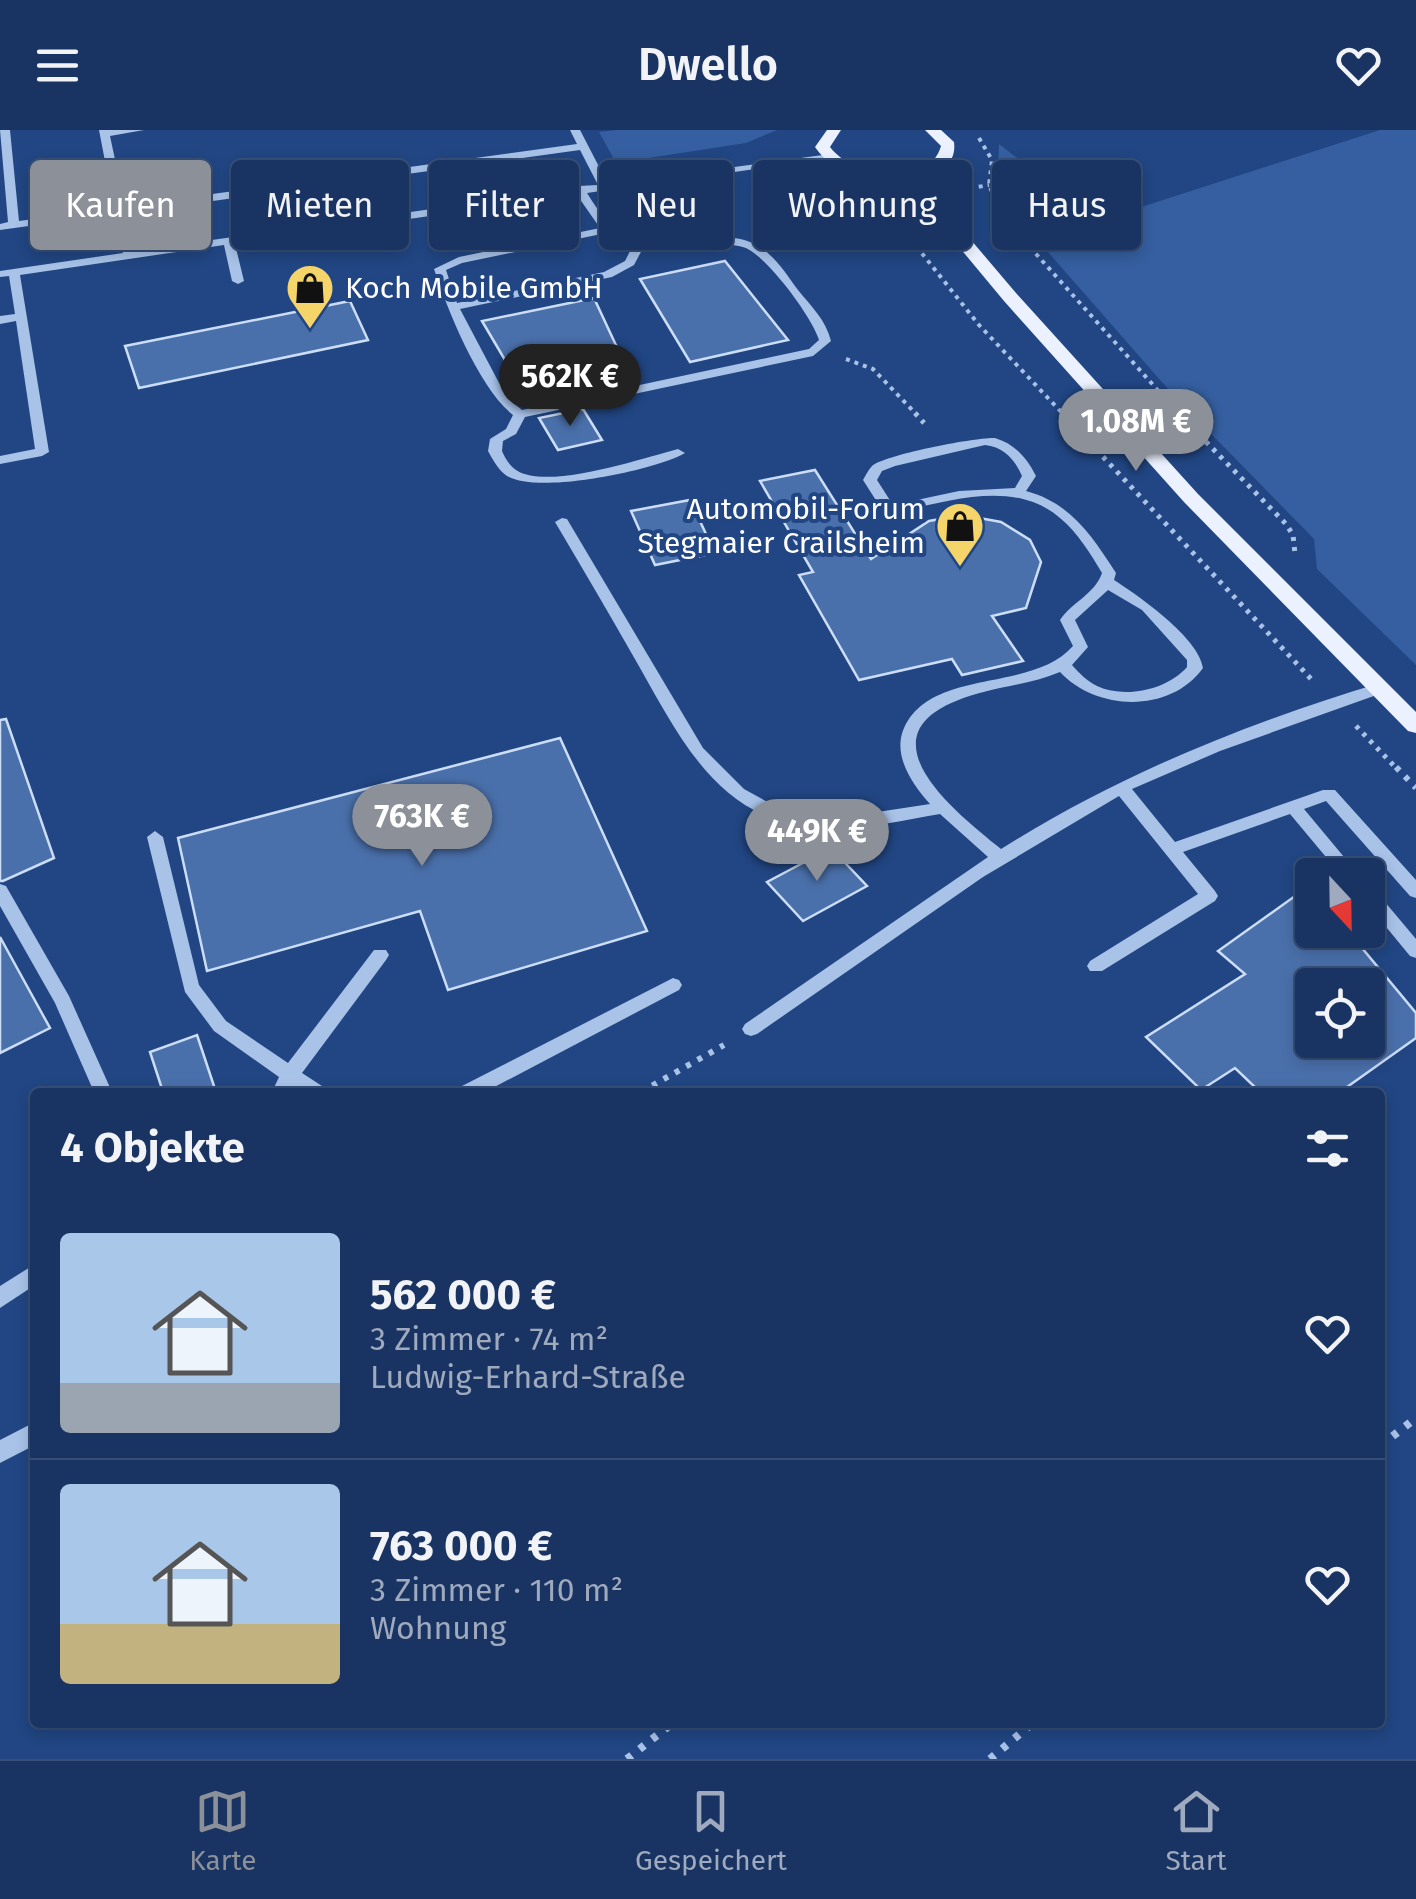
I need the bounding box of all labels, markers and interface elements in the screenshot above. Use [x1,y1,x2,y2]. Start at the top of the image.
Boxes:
icon: menu [30,38,85,93]
text: Dwello [638,38,778,92]
icon: heart [1331,38,1386,93]
chip: Kaufen [30,160,211,250]
chip: Mieten [231,160,409,250]
chip: Filter [429,160,579,250]
chip: Neu [599,160,733,250]
chip: Wohnung [753,160,972,250]
chip: Haus [992,160,1141,250]
shop icon: Koch Mobile GmbH [284,262,336,330]
place label: Koch Mobile GmbH [345,270,603,306]
pin: 562K € [489,344,651,429]
text: 562K € [521,357,619,395]
pin: 1.08M € [1044,389,1228,474]
text: 1.08M € [1080,402,1192,440]
place label: Automobil-Forum Stegmaier Crailsheim [637,491,925,561]
shop icon: Automobil-Forum Stegmaier Crailsheim [934,500,986,568]
pin: 763K € [341,784,503,869]
text: 763K € [374,797,470,835]
pin: 449K € [736,799,898,884]
text: 449K € [767,812,867,850]
north arrow [1295,858,1385,948]
map controls [1295,858,1385,1058]
button: locate [1295,968,1385,1058]
icon: filters [1300,1121,1355,1176]
text: 4 Objekte [60,1123,245,1173]
text: 562 000 € [370,1270,556,1320]
icon: home [140,1273,260,1393]
icon: heart [1300,1306,1355,1361]
text: 3 Zimmer · 74 m² [370,1320,608,1358]
text: Ludwig-Erhard-Straße [370,1358,686,1396]
text: 763 000 € [370,1521,552,1571]
icon: home [140,1524,260,1644]
icon: heart [1300,1557,1355,1612]
text: 3 Zimmer · 110 m² [370,1571,623,1609]
text: Wohnung [370,1609,506,1647]
tab: Karte [189,1784,257,1877]
tab: Gespeichert [635,1784,787,1877]
tab: Start [1165,1784,1227,1877]

